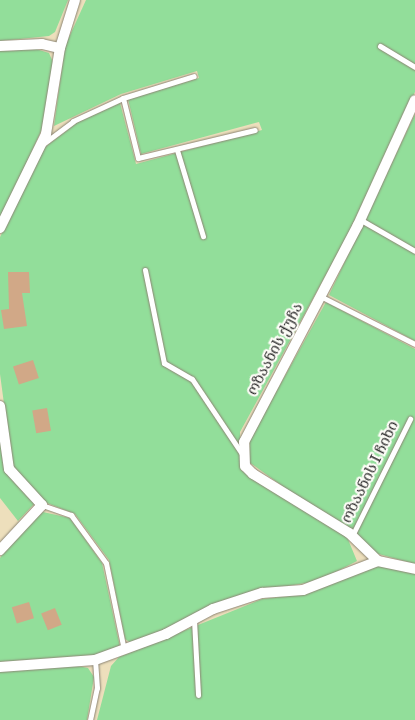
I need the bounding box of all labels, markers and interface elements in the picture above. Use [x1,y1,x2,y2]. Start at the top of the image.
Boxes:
street label: ოზაანის ქუჩა [243,300,307,398]
street label: ოზაანის I ჩიხი [338,418,402,526]

